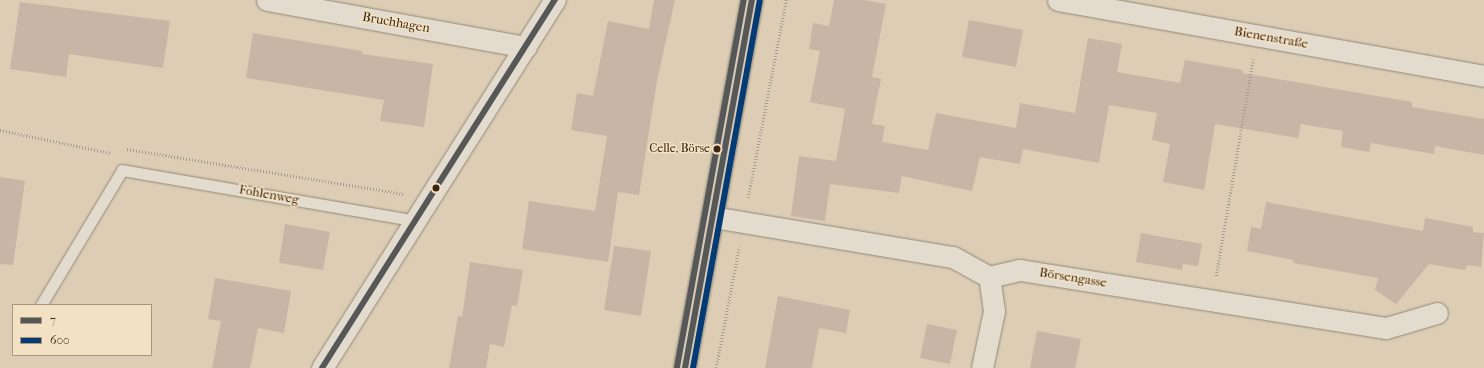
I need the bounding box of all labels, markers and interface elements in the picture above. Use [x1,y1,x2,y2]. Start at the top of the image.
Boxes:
street label: Bruchhagen [361,9,431,37]
street label: Bienenstraße [1233,24,1309,52]
place label: Celle, Börse [649,142,710,156]
marker: Celle, Börse [712,144,722,154]
street label: Fohlenweg [238,182,300,208]
unlabelled marker [431,183,441,193]
street label: Börsengasse [1038,265,1108,291]
legend [12,304,152,356]
text: 7 [50,313,56,327]
text: 600 [50,333,70,347]

